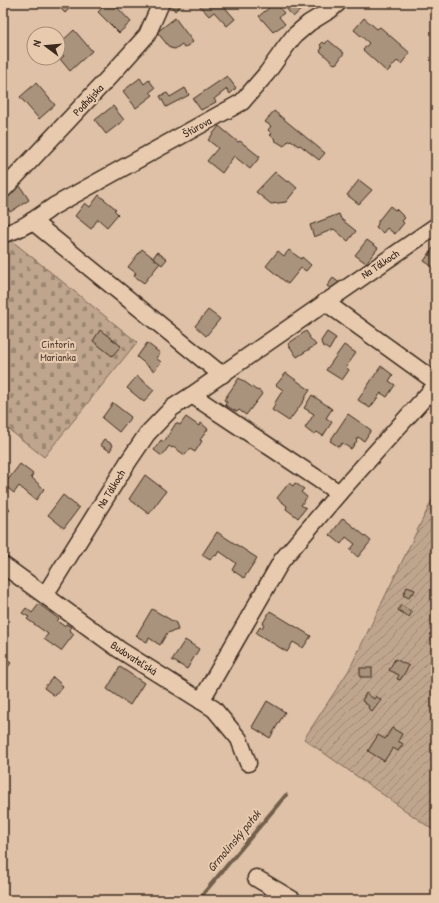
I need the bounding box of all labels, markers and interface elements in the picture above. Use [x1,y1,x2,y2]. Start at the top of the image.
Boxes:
north arrow [26,26,66,66]
text: N [29,38,44,48]
street label: Podhájska [70,81,107,119]
street label: Štúrova [180,113,214,141]
street label: Na Tálkoch [358,246,402,282]
park label: Cintorín Marianka [40,337,77,364]
street label: Na Tálkoch [94,467,129,511]
street label: Budovateľská [108,638,160,679]
water label: Grmolinský potok [203,805,265,875]

